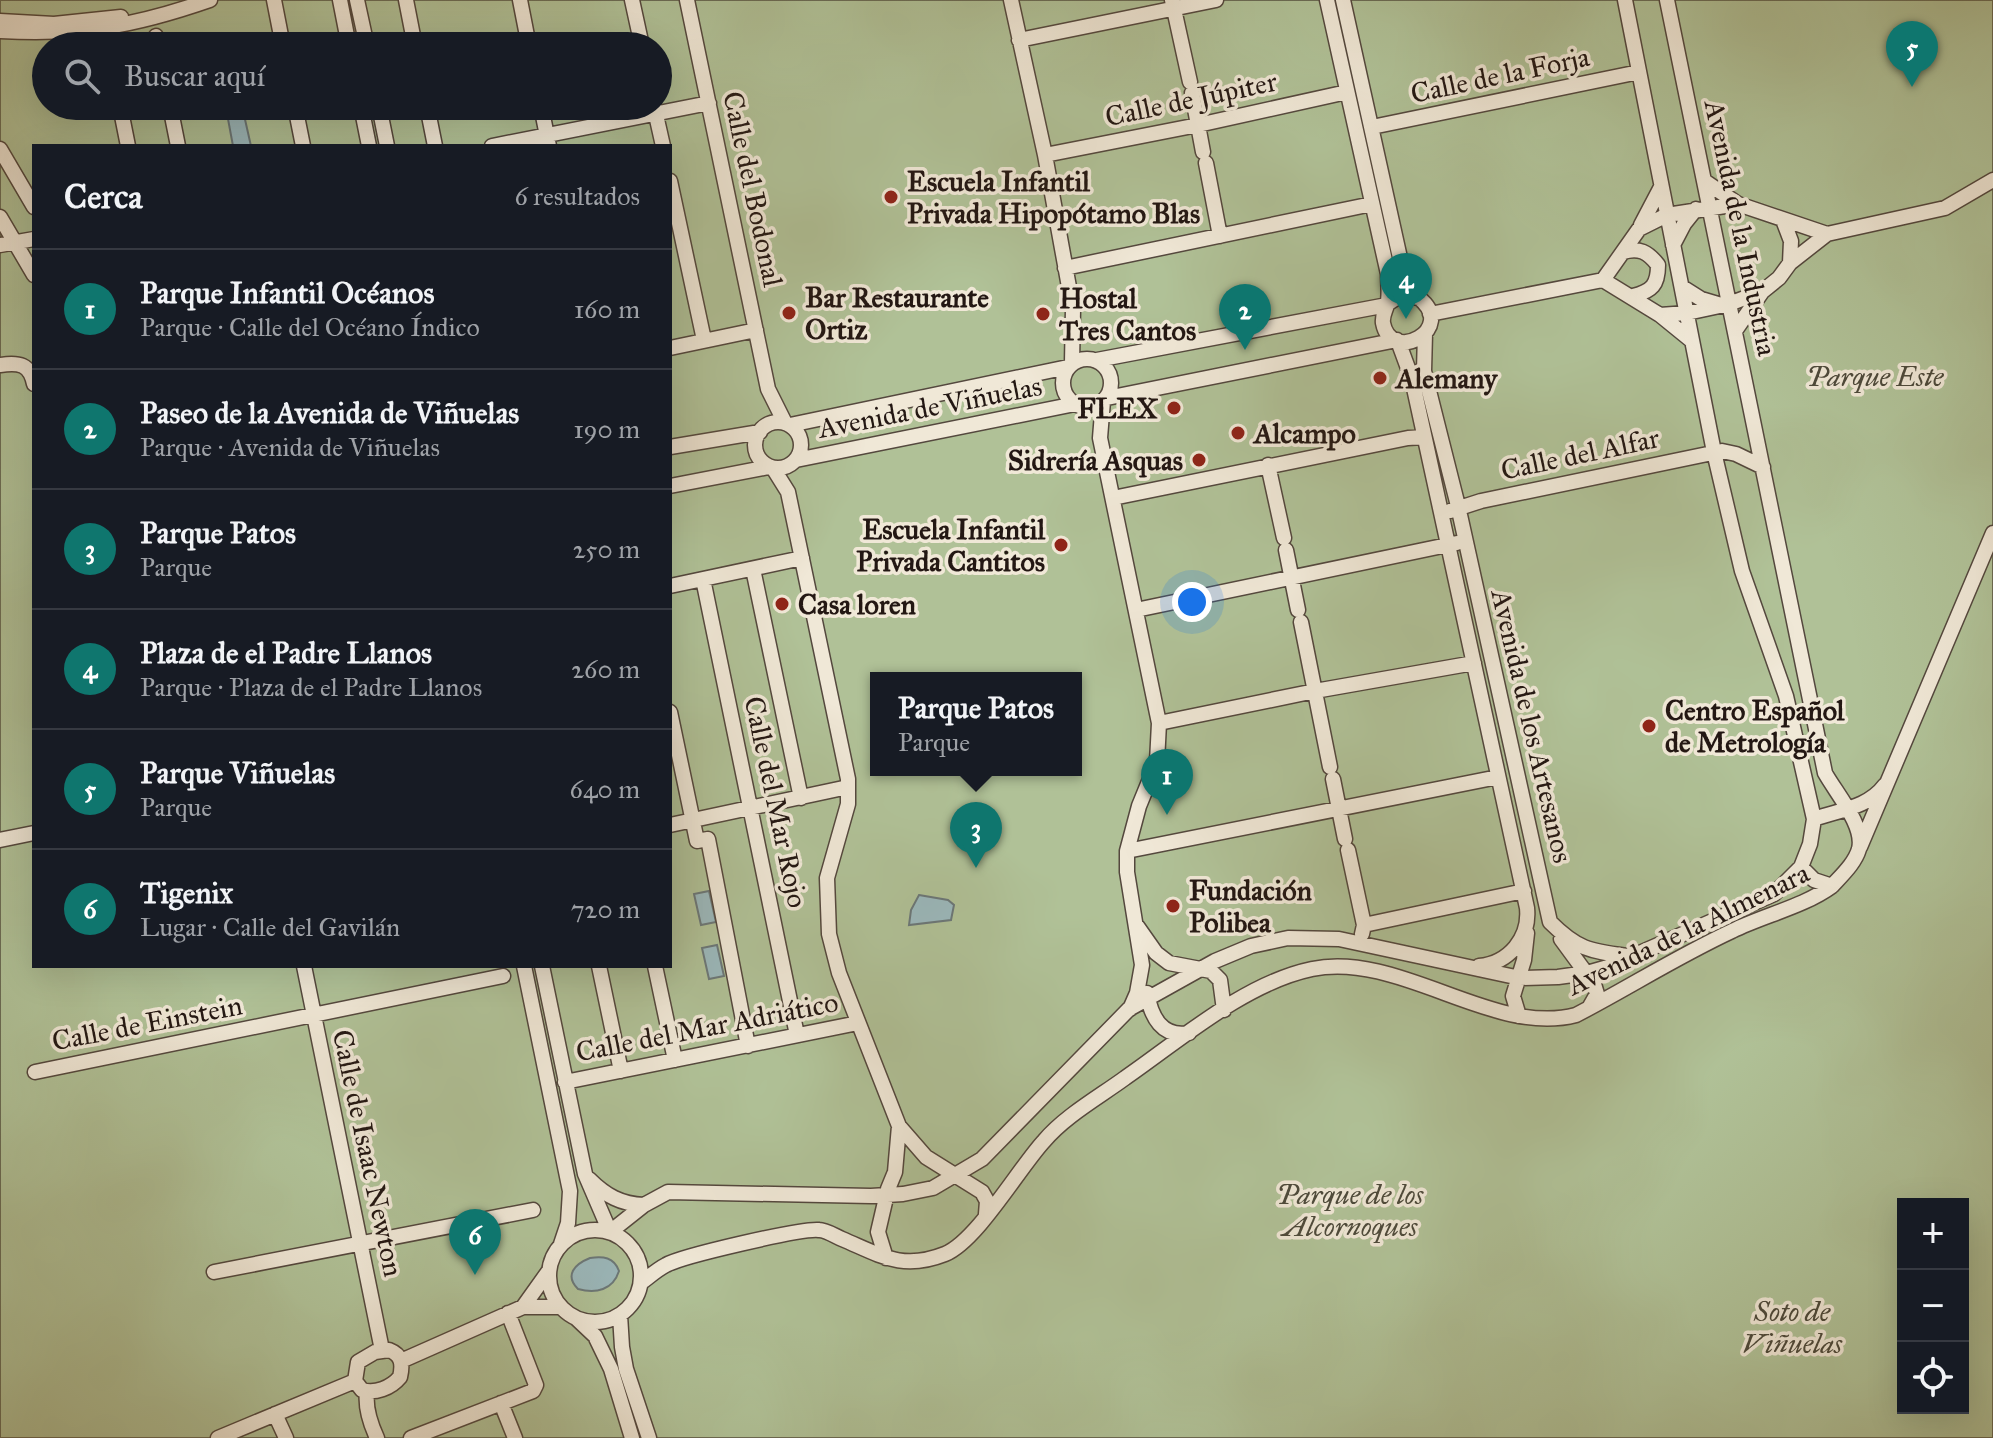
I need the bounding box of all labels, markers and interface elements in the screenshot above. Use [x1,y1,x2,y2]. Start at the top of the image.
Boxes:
pin: 5 [1886,21,1938,87]
search box [32,32,672,120]
street label: Calle de la Forja [1407,39,1593,111]
icon: search [60,54,104,98]
text: Buscar aquí [124,58,265,94]
street label: Calle de Júpiter [1102,64,1281,134]
street label: Calle del Bodonal [715,88,791,290]
street label: Avenida de la Industria [1697,96,1785,359]
place label: Escuela Infantil Privada Hipopótamo Blas [907,164,1200,231]
text: Cerca [64,176,143,217]
text: 6 resultados [514,180,640,212]
marker: Escuela Infantil Privada Hipopótamo Blas [882,188,900,206]
pin: 4 [1380,253,1432,319]
text: Parque Infantil Océanos [140,275,434,311]
place label: Bar Restaurante Ortiz [805,280,989,347]
place label: Hostal Tres Cantos [1059,281,1196,348]
pin: 2 [1219,284,1271,350]
text: 1 [85,293,95,325]
text: 160 m [574,293,640,325]
marker: Bar Restaurante Ortiz [780,304,798,322]
marker: Hostal Tres Cantos [1034,305,1052,323]
text: Parque · Calle del Océano Índico [140,311,480,343]
park label: Parque Este [1807,359,1944,394]
place label: Alemany [1394,361,1498,396]
street label: Avenida de Viñuelas [814,368,1045,446]
marker: Alemany [1371,369,1389,387]
place label: FLEX [1077,391,1158,426]
text: Paseo de la Avenida de Viñuelas [140,395,519,431]
marker: FLEX [1165,399,1183,417]
text: 2 [84,413,96,445]
text: 190 m [573,413,640,445]
place label: Alcampo [1252,416,1356,451]
street label: Calle del Alfar [1498,420,1663,488]
marker: Alcampo [1229,424,1247,442]
text: Parque · Avenida de Viñuelas [140,431,440,463]
place label: Sidrería Asquas [1008,443,1183,478]
marker: Sidrería Asquas [1190,451,1208,469]
place label: Escuela Infantil Privada Cantitos [856,512,1045,579]
text: Parque Patos [140,515,296,551]
text: 3 [85,533,95,565]
text: 250 m [573,533,640,565]
marker: Escuela Infantil Privada Cantitos [1052,536,1070,554]
text: Parque [140,551,212,583]
your location [1172,582,1212,622]
street label: Avenida de los Artesanos [1483,585,1580,866]
place label: Casa loren [798,587,916,622]
marker: Casa loren [773,595,791,613]
text: Plaza de el Padre Llanos [140,635,432,671]
text: 4 [83,653,97,685]
text: 260 m [571,653,640,685]
text: Parque · Plaza de el Padre Llanos [140,671,482,703]
popup [870,672,1082,776]
text: Parque Patos [898,690,1054,726]
street label: Calle del Mar Rojo [737,693,815,911]
place label: Centro Español de Metrología [1665,693,1845,760]
marker: Centro Español de Metrología [1640,717,1658,735]
text: Parque [898,726,970,758]
pin: 1 [1141,749,1193,815]
text: Parque Viñuelas [140,755,335,791]
text: 5 [84,773,96,805]
text: 640 m [570,773,640,805]
text: Parque [140,791,212,823]
pin: 3 [950,802,1002,868]
street label: Avenida de la Almenara [1560,855,1815,1003]
place label: Fundación Polibea [1189,873,1312,940]
text: Tigenix [140,875,233,911]
text: 6 [83,893,97,925]
text: 720 m [571,893,640,925]
marker: Fundación Polibea [1164,897,1182,915]
text: Lugar · Calle del Gavilán [140,911,400,943]
street label: Calle del Mar Adriático [573,984,841,1070]
street label: Calle de Einstein [49,987,245,1059]
street label: Calle de Isaac Newton [325,1026,411,1280]
park label: Parque de los Alcornoques [1277,1177,1424,1244]
map controls [1897,1198,1969,1414]
button: + [1897,1198,1969,1270]
pin: 6 [449,1209,501,1275]
button: − [1897,1270,1969,1342]
park label: Soto de Viñuelas [1742,1294,1843,1361]
button: locate [1897,1342,1969,1414]

